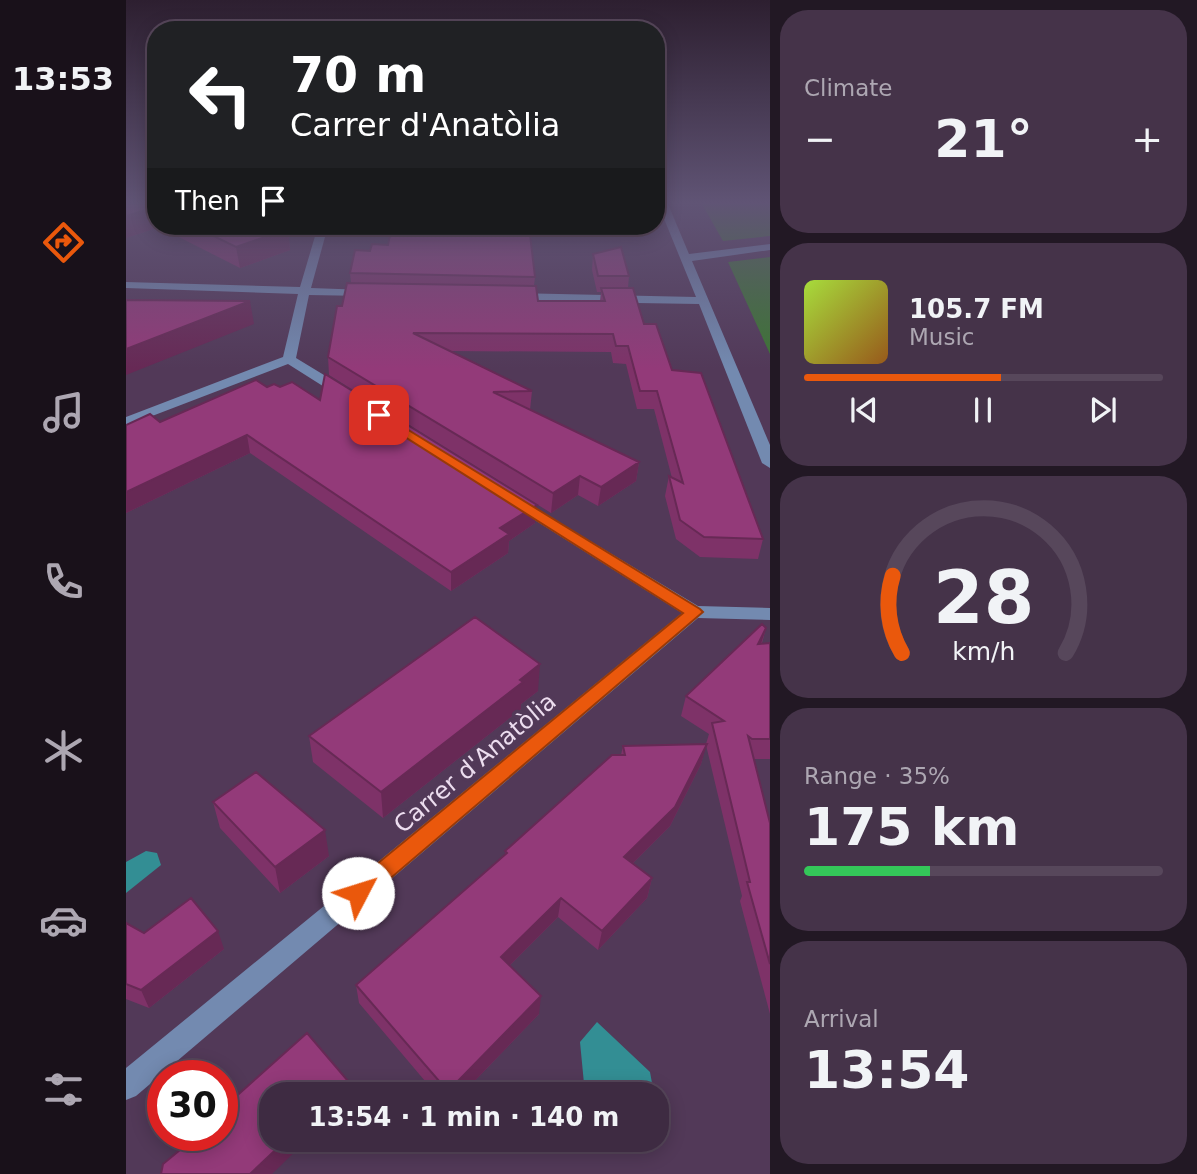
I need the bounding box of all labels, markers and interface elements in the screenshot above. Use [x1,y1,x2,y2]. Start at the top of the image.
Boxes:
text: 70 m [290,47,426,104]
icon: left [175,49,266,140]
text: 13:53 [12,60,114,98]
text: Climate [804,75,893,101]
text: Carrer d'Anatòlia [290,106,560,144]
text: 21° [934,109,1033,169]
text: − [804,117,836,161]
text: + [1131,117,1163,161]
icon: arrive [254,182,292,220]
text: Then [175,186,240,216]
icon: directions [39,218,88,267]
text: 105.7 FM [909,294,1044,324]
text: Music [909,324,974,350]
pin [349,385,409,445]
icon: music [39,388,88,437]
icon: previous [845,391,883,429]
icon: pause [964,391,1002,429]
icon: next [1084,391,1122,429]
icon: arrive [360,396,398,434]
text: 28 [933,555,1034,640]
icon: phone [39,557,88,606]
text: km/h [952,637,1015,666]
street label: Carrer d'Anatòlia [388,687,562,839]
icon: climate [39,726,88,775]
text: Range · 35% [804,763,950,789]
text: 175 km [804,797,1019,857]
position arrow [321,856,395,930]
icon: car [39,896,88,945]
text: Arrival [804,1006,879,1032]
text: 13:54 [804,1040,970,1100]
speed limit sign: 30 [147,1060,238,1151]
icon: filters [39,1065,88,1114]
text: 13:54 · 1 min · 140 m [309,1102,619,1132]

